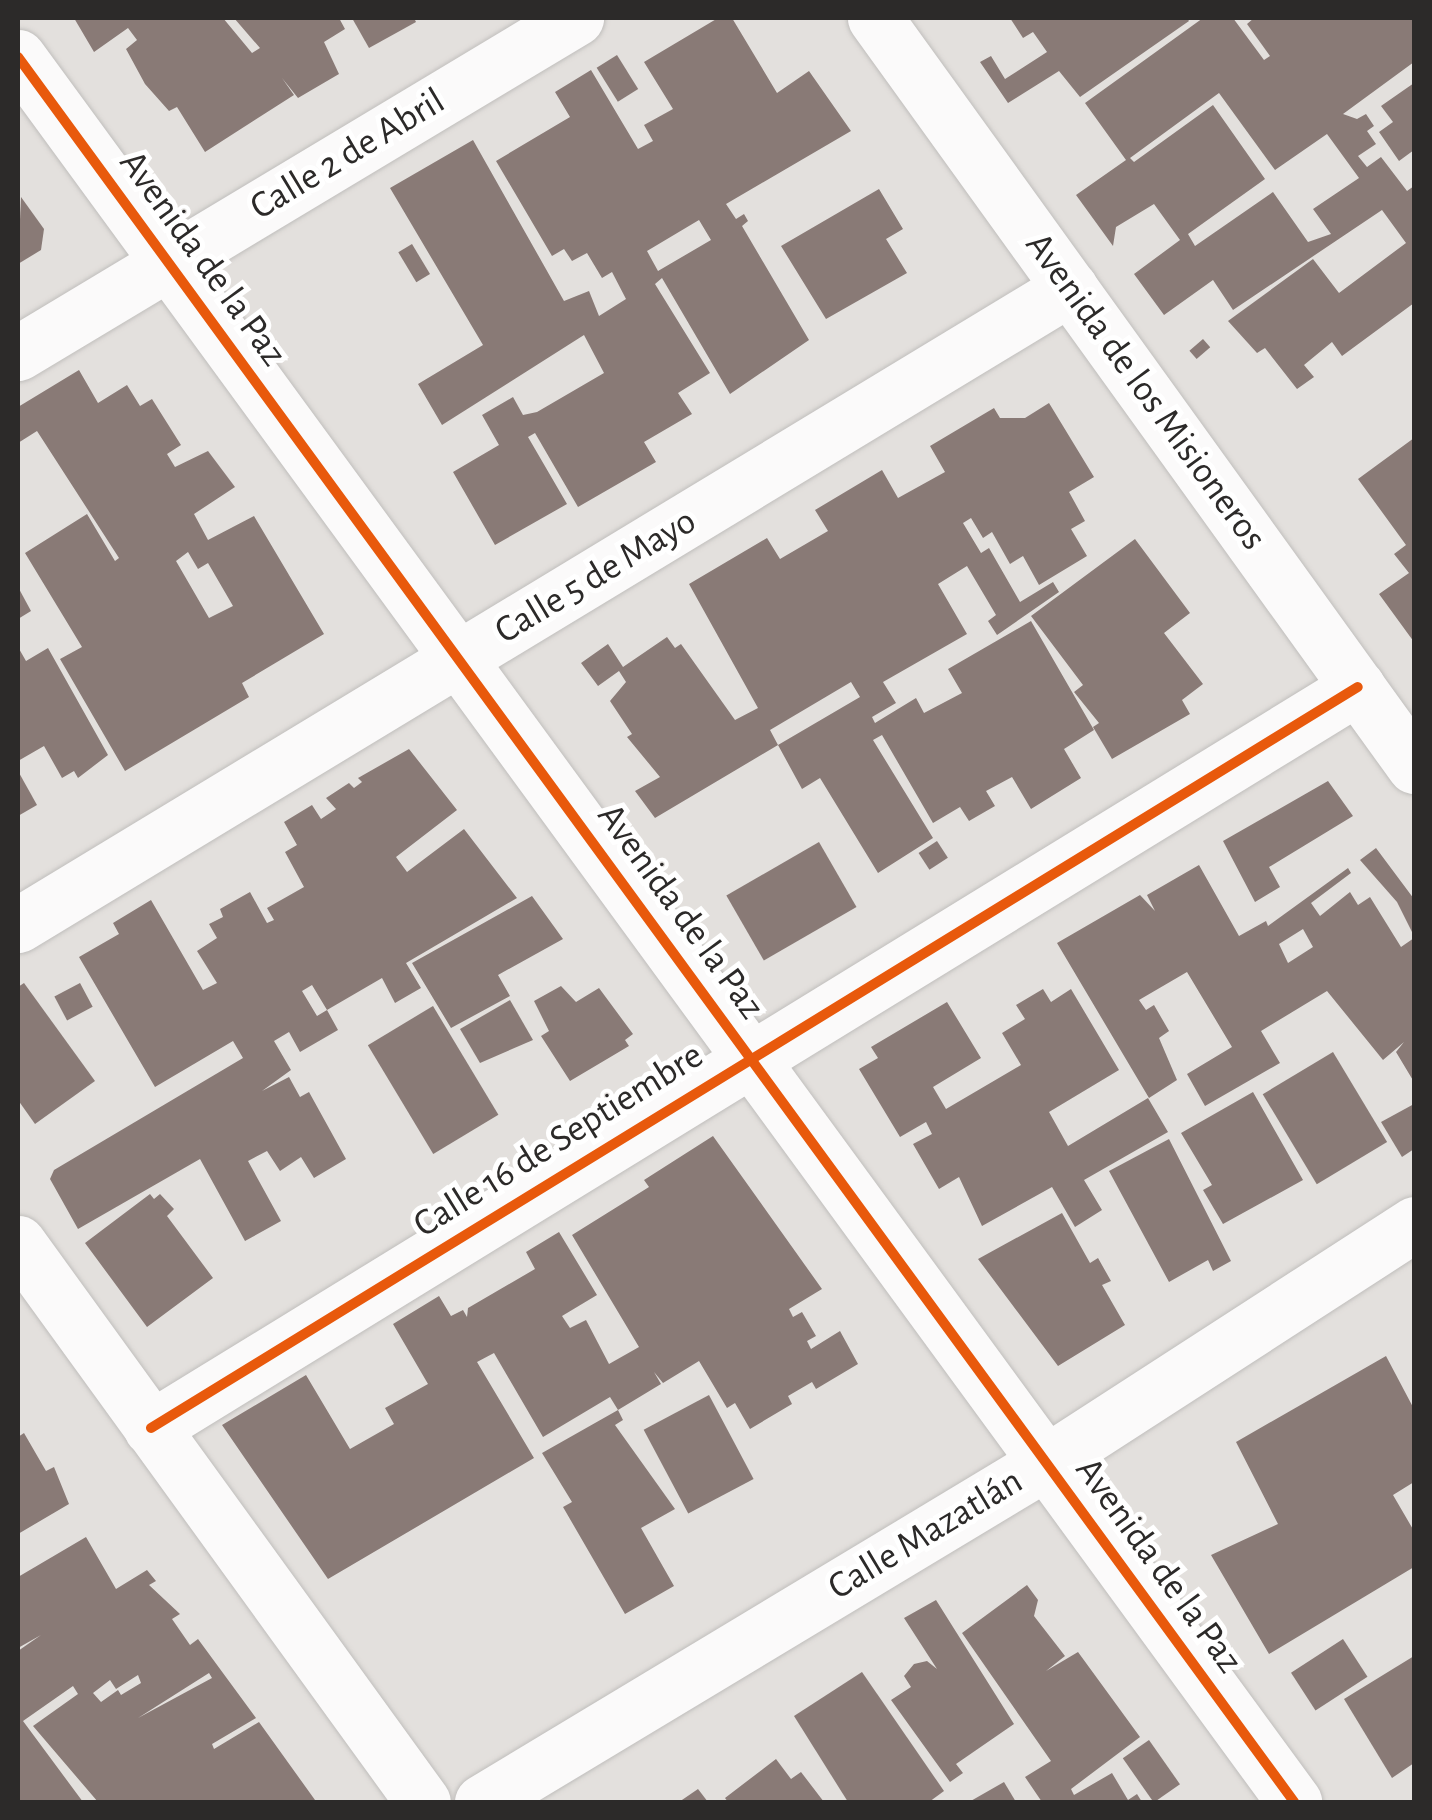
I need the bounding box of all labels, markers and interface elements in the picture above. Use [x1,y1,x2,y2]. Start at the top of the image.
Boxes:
street label: Calle 2 de Abril [242,79,454,231]
street label: Avenida de la Paz [109,142,295,376]
street label: Avenida de los Misioneros [1015,224,1275,560]
street label: Calle 5 de Mayo [487,499,705,655]
street label: Avenida de la Paz [587,795,773,1029]
street label: Calle 16 de Septiembre [406,1034,712,1248]
street label: Avenida de la Paz [1065,1449,1251,1683]
street label: Calle Mazatlán [821,1459,1031,1611]

